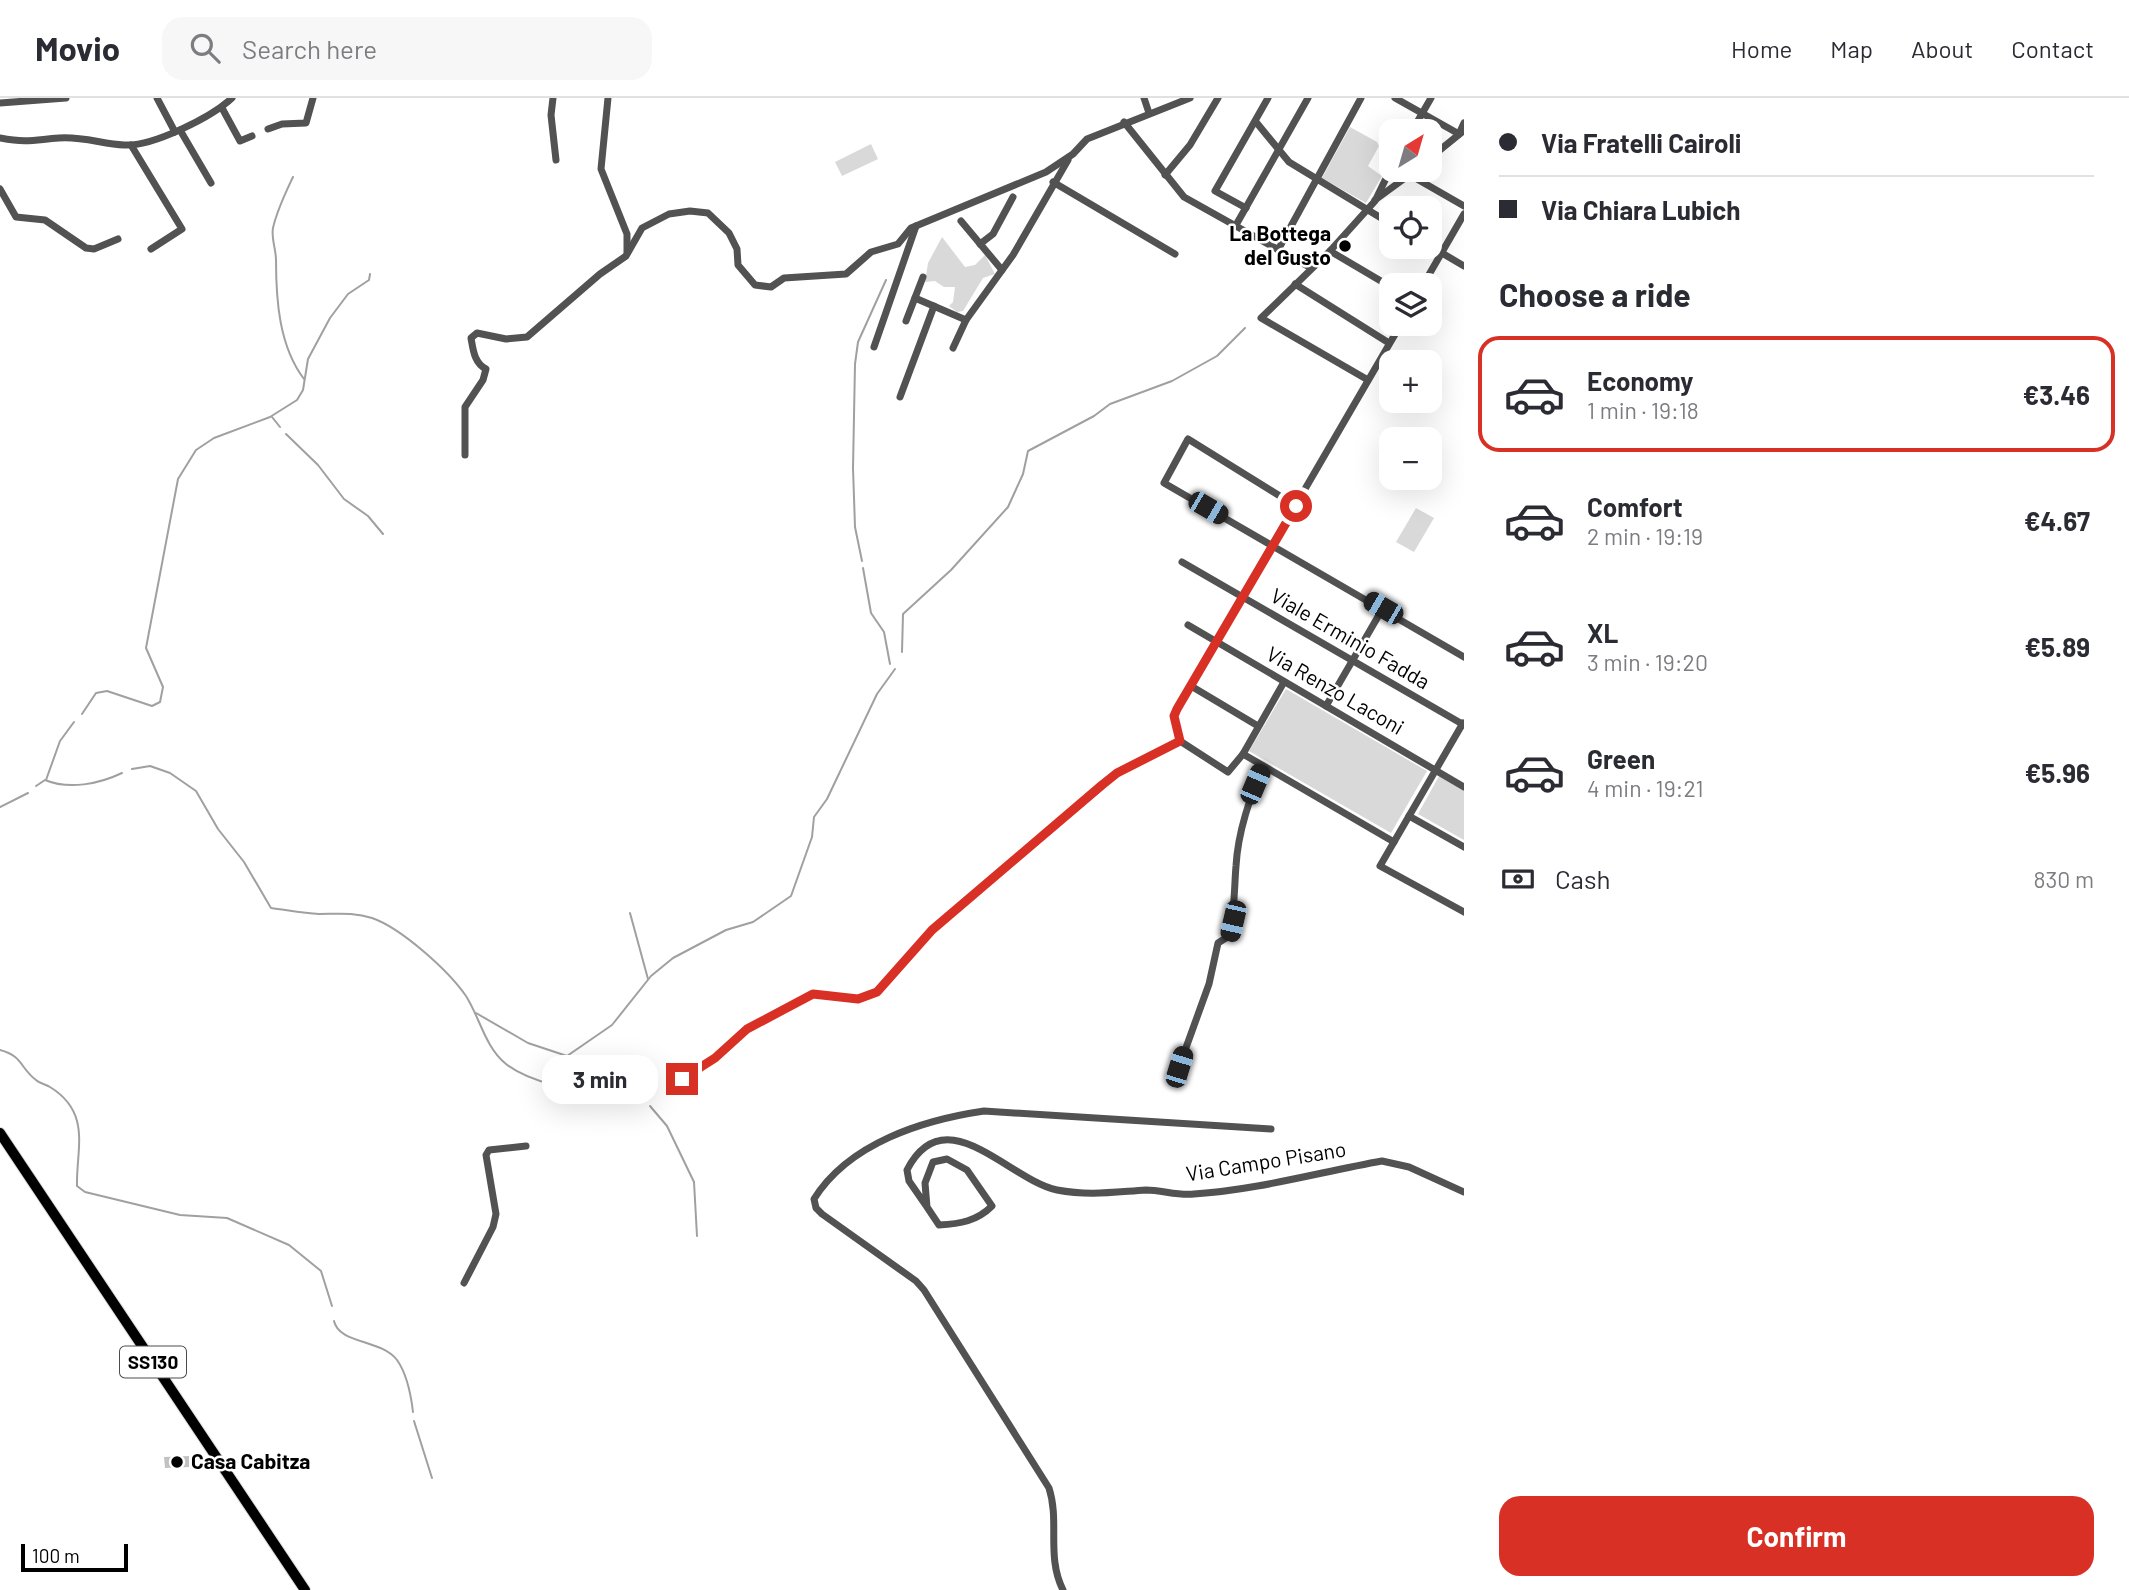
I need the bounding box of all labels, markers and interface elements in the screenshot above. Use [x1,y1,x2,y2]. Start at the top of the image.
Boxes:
search box [162,17,652,80]
text: Movio [35,28,120,68]
icon: search [186,29,224,67]
text: Search here [242,33,377,64]
text: Home [1731,34,1792,63]
text: Map [1830,34,1873,63]
text: About [1911,34,1973,63]
text: Contact [2011,34,2094,63]
north arrow [1379,119,1442,182]
map controls [1379,119,1442,490]
text: Via Fratelli Cairoli [1541,127,1741,158]
text: Via Chiara Lubich [1541,194,1740,225]
button: locate [1379,196,1442,259]
place label: La Bottega del Gusto [1229,220,1331,269]
marker: La Bottega del Gusto [1337,238,1353,254]
button: layers [1379,273,1442,336]
text: Choose a ride [1499,275,1691,313]
button: + [1379,350,1442,413]
icon: car [1503,363,1566,426]
text: Economy [1587,365,1693,396]
text: €3.46 [2023,379,2090,410]
text: 1 min · 19:18 [1587,396,1699,424]
button: − [1379,427,1442,490]
car [1185,488,1232,528]
icon: car [1503,489,1566,552]
route start [1280,490,1312,522]
text: Comfort [1587,491,1683,522]
text: €4.67 [2024,505,2090,536]
text: 2 min · 19:19 [1587,522,1703,550]
street label: Viale Erminio Fadda [1267,582,1435,693]
car [1360,588,1407,628]
icon: car [1503,615,1566,678]
text: XL [1587,617,1618,648]
text: €5.89 [2025,631,2090,662]
street label: Via Renzo Laconi [1263,640,1409,739]
text: 3 min · 19:20 [1587,648,1708,676]
icon: car [1503,741,1566,804]
text: Green [1587,743,1655,774]
text: €5.96 [2025,757,2090,788]
car [1238,761,1273,807]
text: 4 min · 19:21 [1587,774,1703,802]
icon: cash [1499,860,1537,898]
text: Cash [1555,863,1610,894]
text: 830 m [2034,865,2094,893]
car [1219,898,1248,944]
car [1163,1044,1196,1090]
callout: 3 min [542,1054,658,1104]
route end [666,1063,698,1095]
text: 3 min [573,1065,627,1093]
street label: Via Campo Pisano [1184,1136,1348,1186]
road number: SS130 [120,1346,186,1378]
place label: Casa Cabitza [191,1448,310,1473]
marker: Casa Cabitza [169,1454,185,1470]
button: Confirm [1499,1496,2094,1576]
scale bar [21,1541,128,1573]
text: 100 m [32,1544,80,1567]

